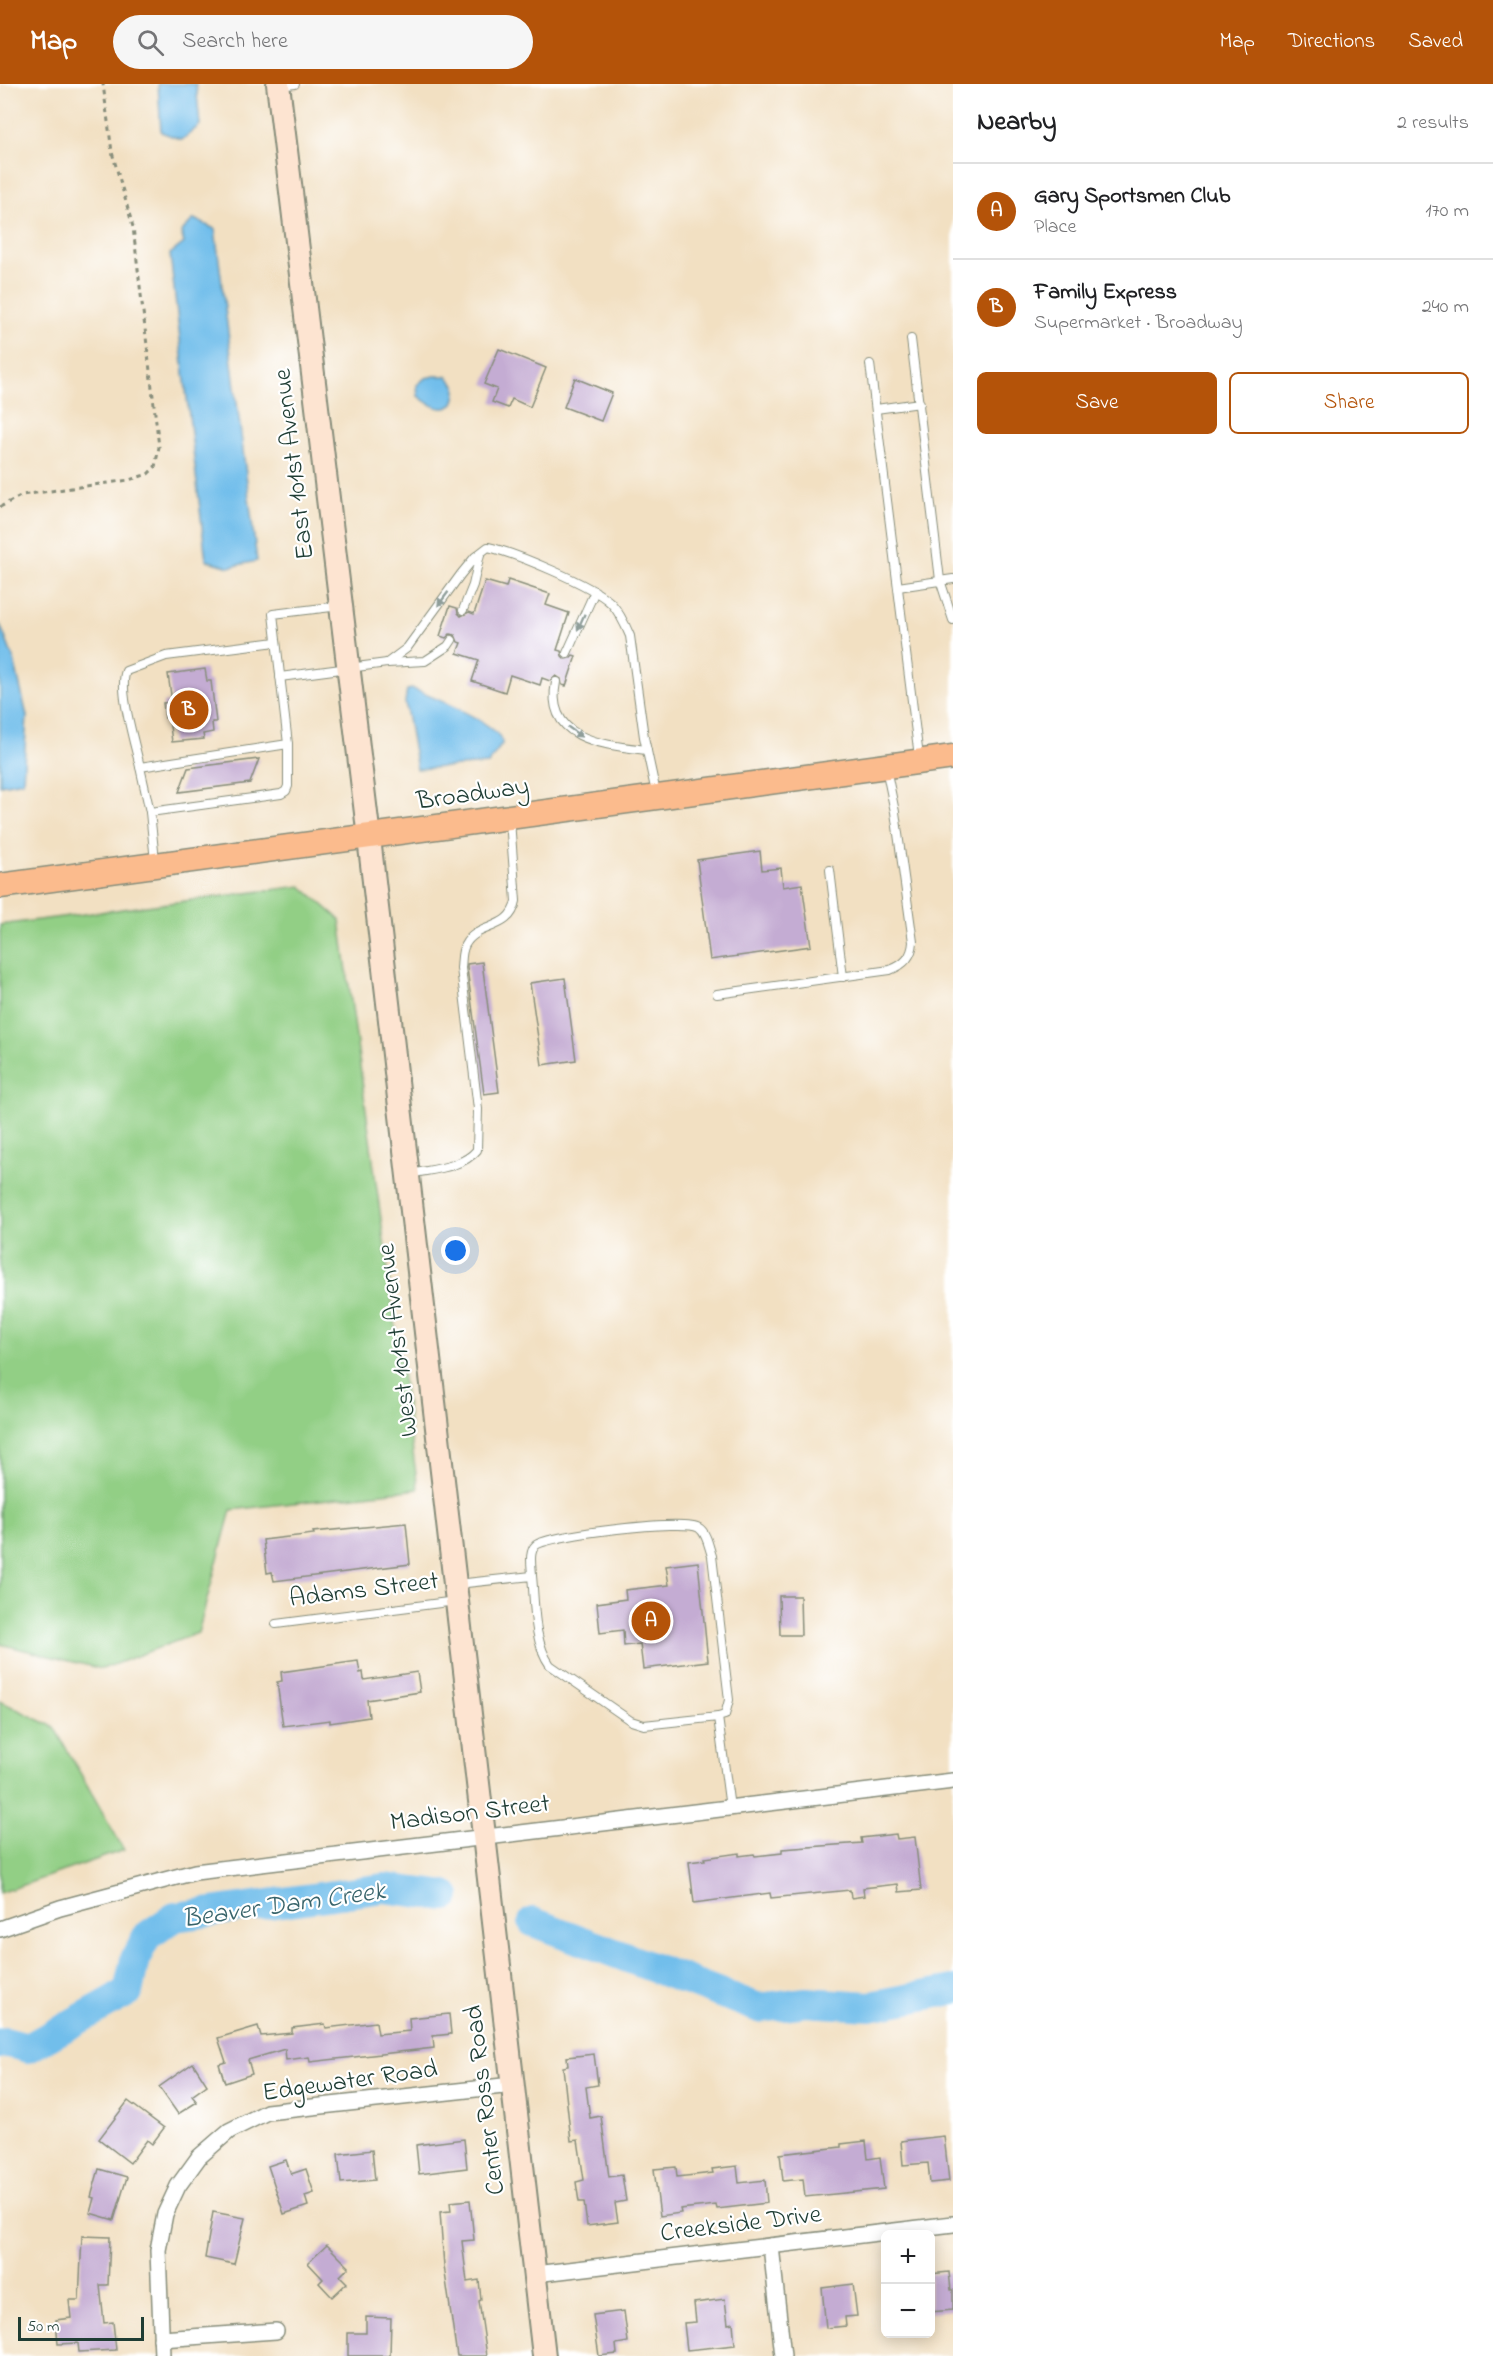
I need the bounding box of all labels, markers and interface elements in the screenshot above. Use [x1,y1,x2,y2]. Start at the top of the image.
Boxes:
search box [113,15,533,69]
text: Map [30,22,77,63]
icon: search [134,26,167,59]
text: Search here [182,26,288,58]
text: Map [1219,27,1255,57]
text: Directions [1288,27,1375,57]
text: Saved [1408,27,1463,57]
text: Nearby [977,104,1056,142]
text: 2 results [1397,109,1469,138]
text: Gary Sportsmen Club [1034,181,1230,213]
text: A [990,197,1003,226]
text: 170 m [1425,197,1469,226]
text: Place [1034,213,1076,242]
text: Family Express [1034,277,1177,309]
text: B [990,293,1003,322]
text: 240 m [1422,293,1469,322]
text: Supermarket · Broadway [1034,309,1243,338]
street label: East 101st Avenue [264,366,326,562]
button: Save [977,372,1217,434]
button: Share [1229,372,1469,434]
one-way arrow [437,591,449,606]
one-way arrow [576,614,586,632]
pin: B [170,688,208,732]
one-way arrow [568,726,583,738]
street label: Broadway [413,768,532,822]
your location [441,1236,470,1265]
street label: West 101st Avenue [368,1241,430,1439]
street label: Adams Street [287,1563,441,1619]
pin: A [632,1598,670,1644]
street label: Madison Street [388,1785,552,1843]
water label: Beaver Dam Creek [180,1872,389,1940]
street label: Center Ross Road [455,2002,517,2197]
street label: Edgewater Road [260,2051,440,2113]
street label: Creekside Drive [658,2196,824,2254]
map controls [881,2230,935,2338]
button: + [881,2230,935,2284]
button: − [881,2284,935,2338]
scale bar [18,2314,144,2342]
text: 50 m [27,2315,59,2339]

